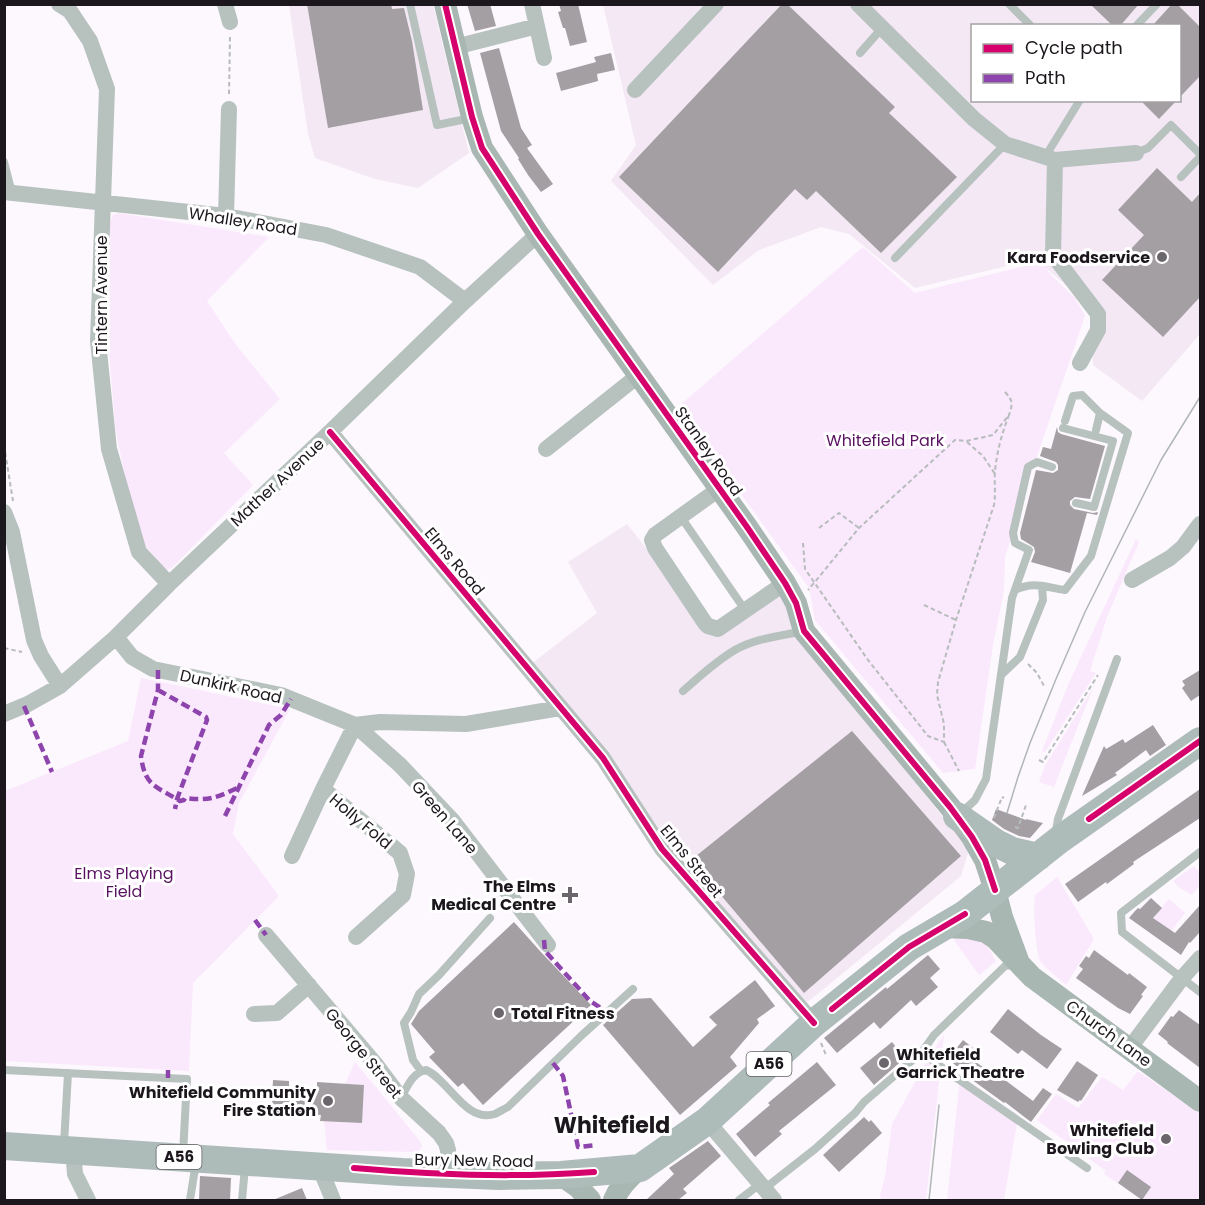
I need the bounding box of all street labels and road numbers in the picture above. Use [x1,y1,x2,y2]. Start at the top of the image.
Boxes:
street label: Whalley Road [187,202,299,241]
street label: Tintern Avenue [90,235,113,355]
street label: Stanley Road [669,402,748,501]
street label: Mather Avenue [225,433,329,532]
street label: Elms Road [419,522,490,600]
street label: Dunkirk Road [178,664,284,709]
street label: Green Lane [406,776,483,859]
street label: Holly Fold [324,788,397,854]
street label: Elms Street [655,820,728,903]
street label: Church Lane [1061,994,1156,1072]
street label: George Street [320,1003,407,1104]
road number: A56 [746,1052,792,1076]
road number: A56 [156,1145,201,1169]
street label: Bury New Road [414,1148,534,1173]

